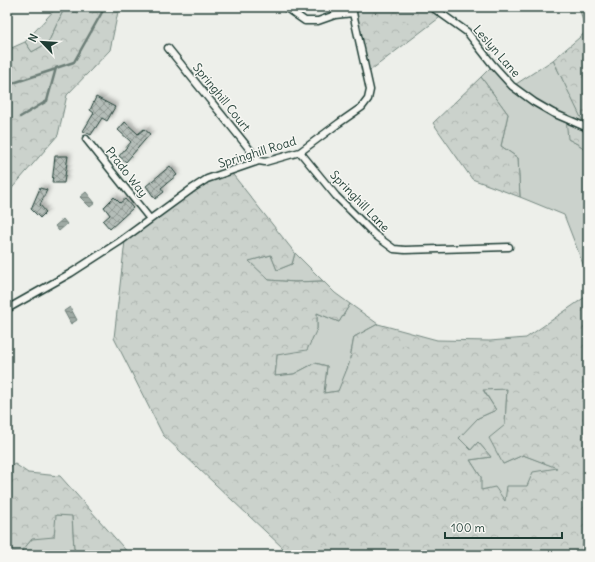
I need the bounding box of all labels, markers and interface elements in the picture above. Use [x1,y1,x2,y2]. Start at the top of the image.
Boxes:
north arrow [22,22,62,62]
street label: Leslyn Lane [470,22,524,80]
text: N [25,31,41,44]
street label: Springhill Court [190,60,254,134]
street label: Springhill Road [216,133,298,171]
street label: Prado Way [103,144,151,200]
street label: Springhill Lane [327,167,393,235]
scale bar [445,514,562,540]
text: 100 m [451,520,485,535]

